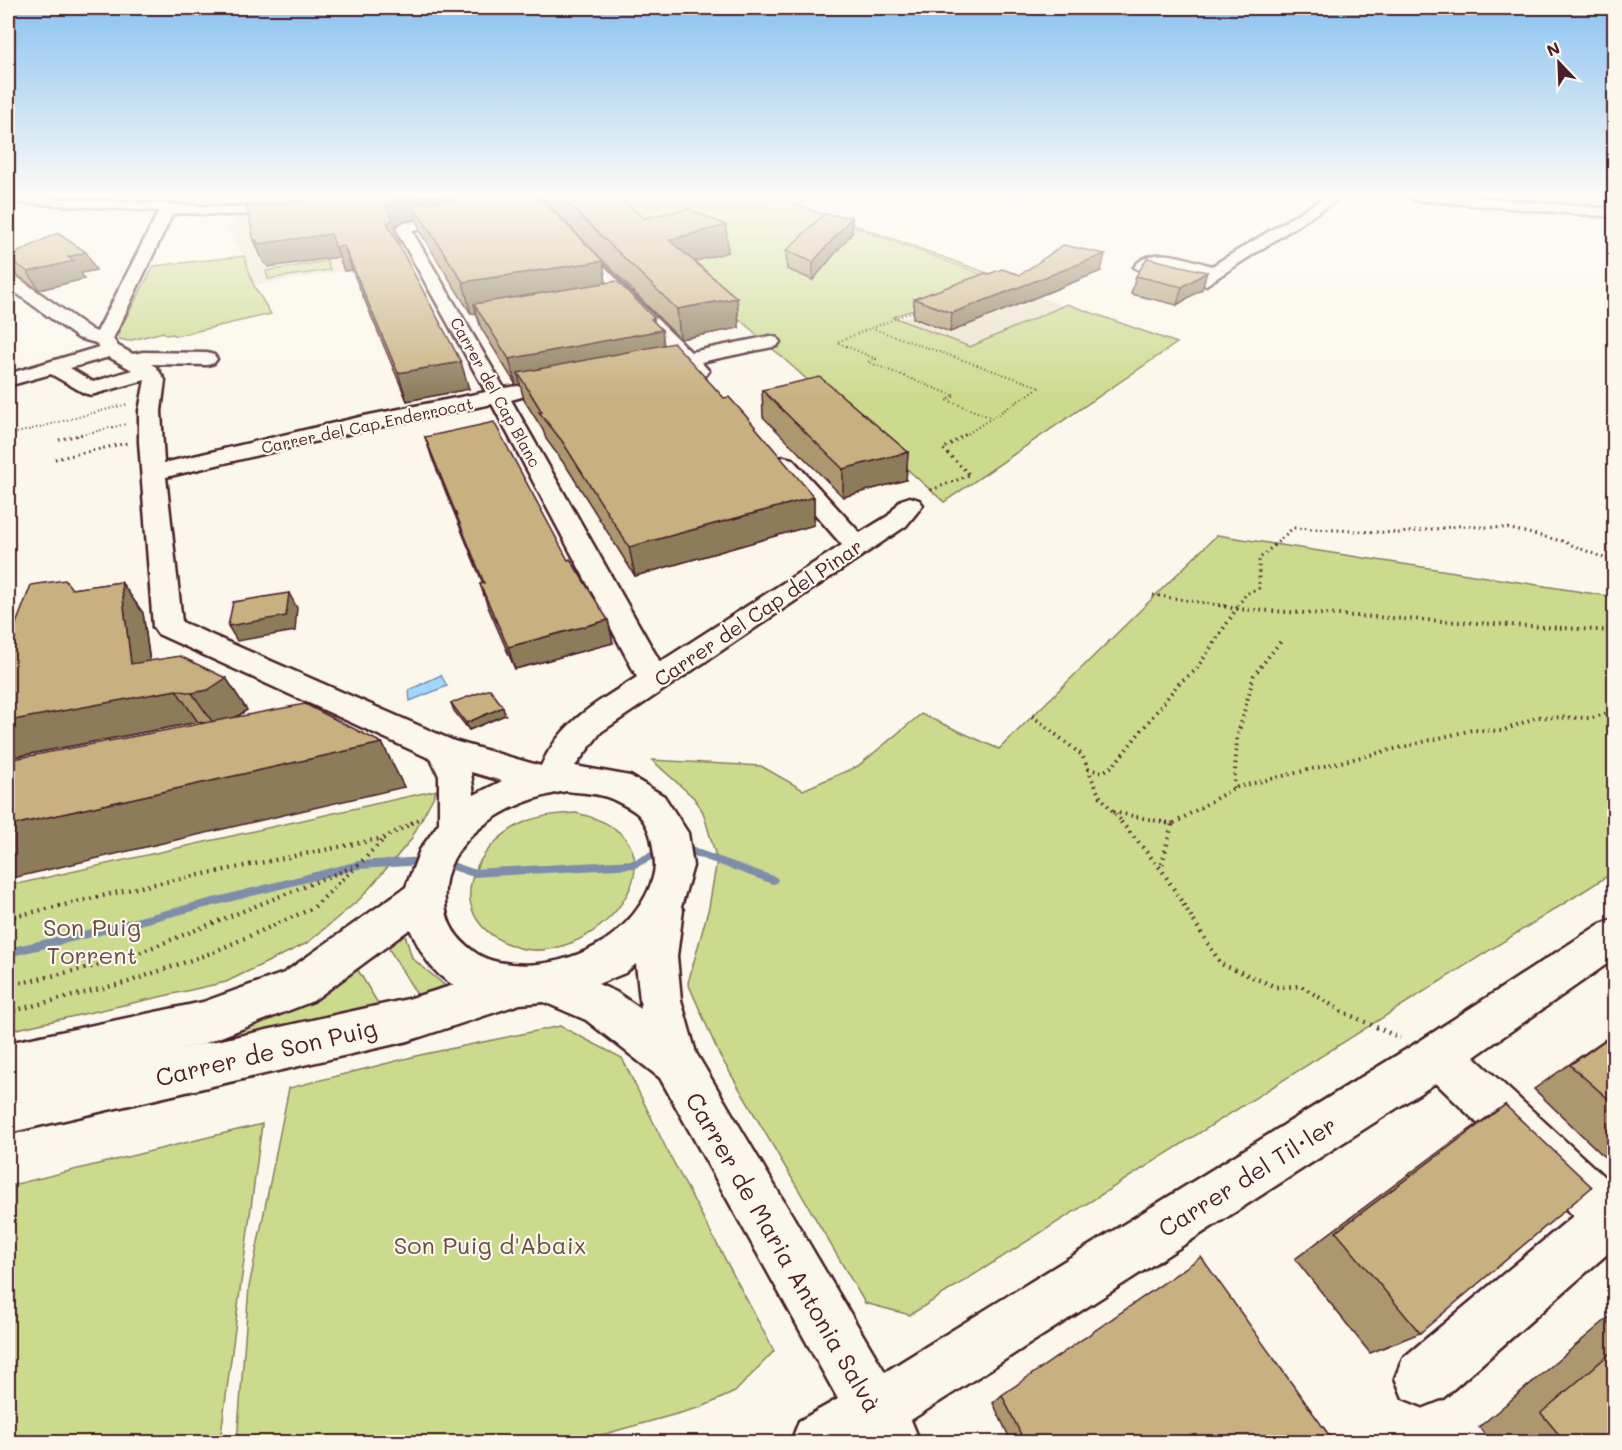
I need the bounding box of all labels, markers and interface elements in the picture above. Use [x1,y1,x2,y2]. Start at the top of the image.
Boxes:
north arrow [1529,33,1589,93]
text: N [1543,37,1563,61]
street label: Carrer del Cap Blanc [446,313,546,471]
street label: Carrer del Cap Enderrocat [259,392,475,458]
street label: Carrer del Cap del Pinar [649,532,867,692]
park label: Son Puig Torrent [43,911,141,970]
street label: Carrer de Son Puig [152,1011,380,1093]
street label: Carrer de Maria Antonia Salvà [679,1086,889,1418]
street label: Carrer del Til·ler [1152,1109,1342,1243]
park label: Son Puig d'Abaix [394,1229,586,1260]

